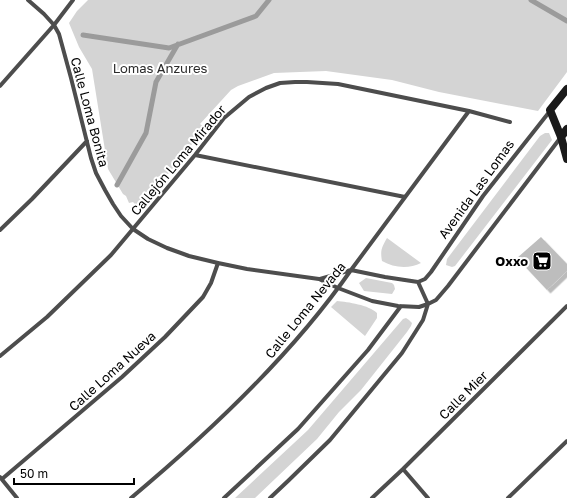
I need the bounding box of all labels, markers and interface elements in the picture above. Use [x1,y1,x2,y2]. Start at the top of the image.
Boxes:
street label: Calle Loma Bonita [68,55,112,169]
park label: Lomas Anzures [113,60,207,76]
street label: Callejón Loma Mirador [127,101,229,219]
street label: Avenida Las Lomas [435,136,517,242]
supermarket icon: Oxxo [531,250,553,272]
place label: Oxxo [495,253,528,269]
street label: Calle Loma Nevada [261,259,349,361]
street label: Calle Loma Nueva [65,328,159,414]
street label: Calle Mier [435,367,491,423]
scale bar [14,460,134,486]
text: 50 m [20,466,48,481]

